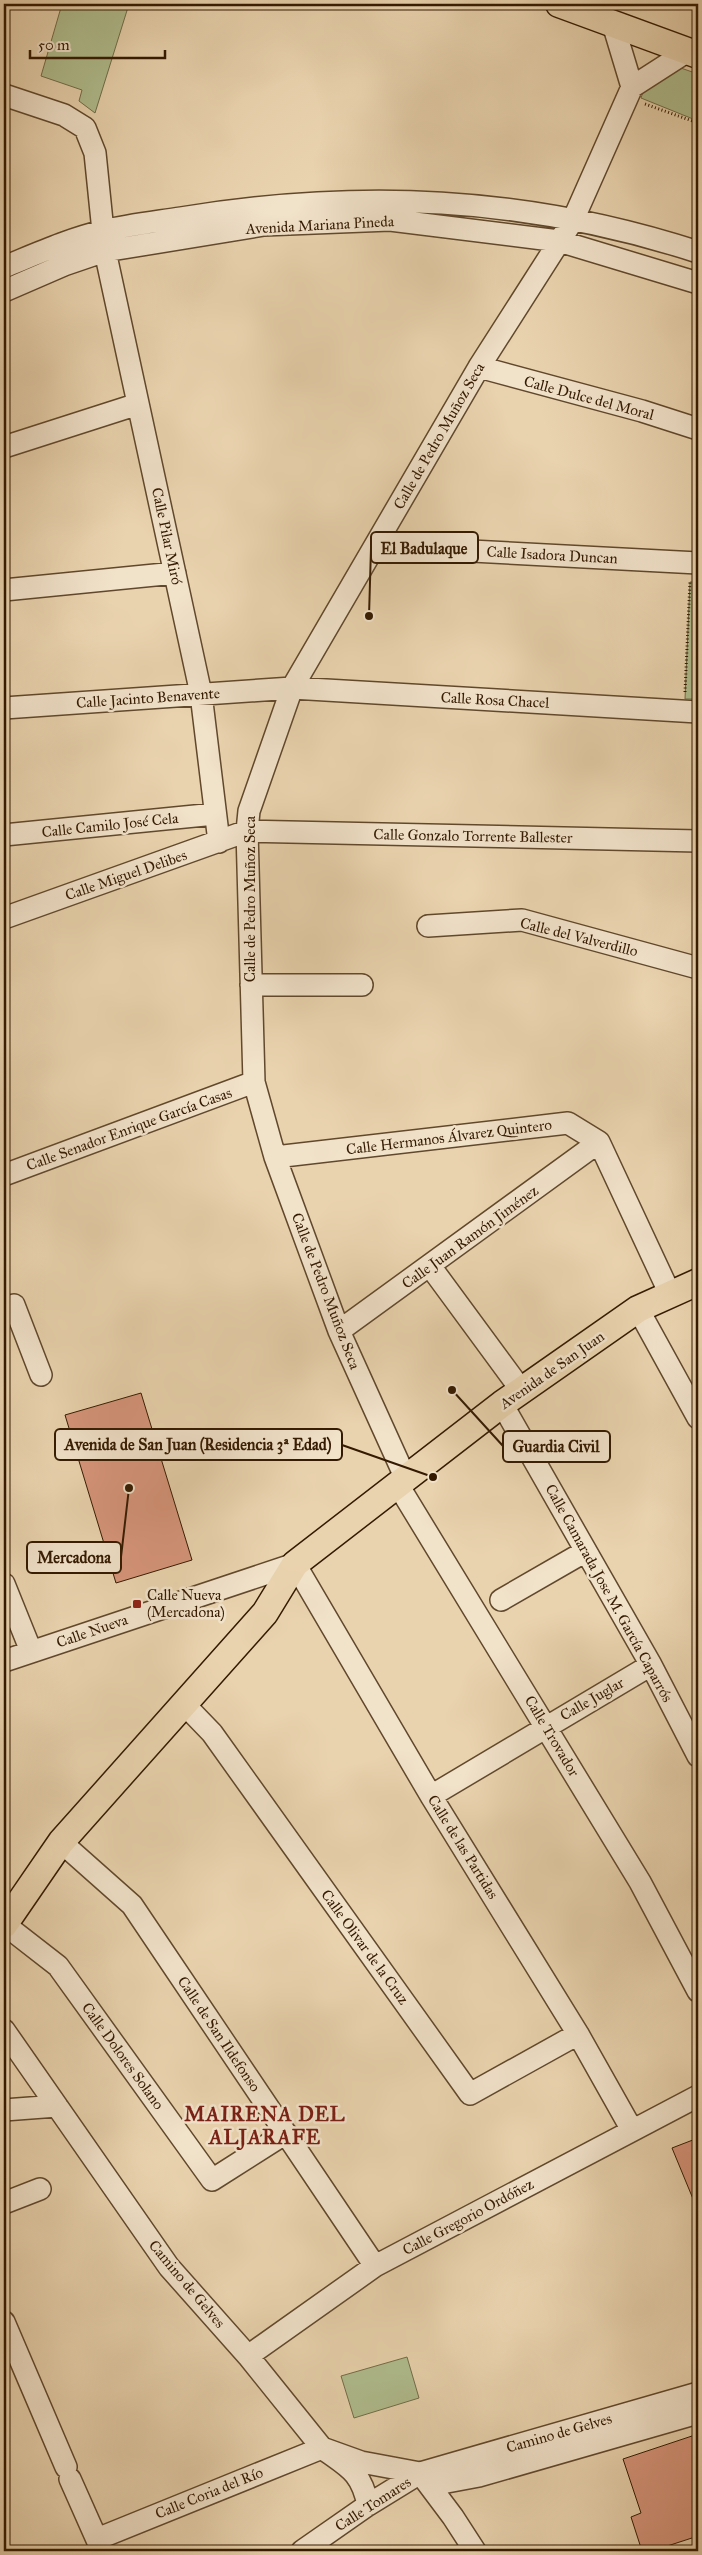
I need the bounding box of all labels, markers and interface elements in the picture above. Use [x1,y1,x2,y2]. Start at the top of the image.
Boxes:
scale bar [30,28,165,60]
text: 50 m [38,36,70,54]
street label: Avenida Mariana Pineda [244,212,395,238]
street label: Calle de Pedro Muñoz Seca [390,359,489,513]
street label: Calle Dulce del Moral [522,372,657,424]
street label: Calle Pilar Miró [148,486,186,587]
callout: El Badulaque [371,532,478,563]
text: El Badulaque [380,539,468,559]
street label: Calle Isadora Duncan [486,543,618,567]
street label: Calle Jacinto Benavente [75,684,221,713]
street label: Calle Rosa Chacel [440,688,551,712]
street label: Calle Camilo José Cela [41,809,180,842]
street label: Calle de Pedro Muñoz Seca [241,815,259,982]
street label: Calle Gonzalo Torrente Ballester [373,825,573,847]
street label: Calle Miguel Delibes [63,846,189,904]
street label: Calle del Valverdillo [518,914,640,960]
street label: Calle Senador Enrique García Casas [24,1083,235,1176]
street label: Calle Hermanos Álvarez Quintero [345,1114,553,1159]
street label: Calle Juan Ramón Jiménez [398,1181,542,1293]
street label: Calle de Pedro Muñoz Seca [288,1210,364,1372]
street label: Avenida de San Juan [495,1327,608,1414]
callout: Avenida de San Juan (Residencia 3ª Edad) [55,1429,342,1460]
callout: Guardia Civil [503,1431,610,1462]
text: Avenida de San Juan (Residencia 3ª Edad) [64,1435,332,1455]
text: Guardia Civil [512,1437,600,1456]
street label: Calle Camarada Jose M. García Caparrós [541,1481,677,1706]
callout: Mercadona [27,1542,121,1573]
text: Mercadona [37,1548,112,1567]
place label: Calle Nueva (Mercadona) [147,1586,225,1622]
marker: Calle Nueva (Mercadona) [131,1598,143,1610]
street label: Calle Nueva [54,1610,131,1652]
street label: Calle Juglar [557,1673,628,1725]
street label: Calle Trovador [521,1692,583,1780]
street label: Calle de las Partidas [424,1792,502,1902]
street label: Calle Olivar de la Cruz [317,1886,413,2008]
street label: Calle de San Ildefonso [174,1973,265,2095]
street label: Calle Dolores Solano [78,1999,168,2113]
district label: MAIRENA DEL ALJARAFE [184,2102,346,2151]
street label: Calle Gregorio Ordóñez [400,2175,537,2259]
street label: Camino de Gelves [145,2236,229,2332]
street label: Camino de Gelves [504,2409,614,2457]
street label: Calle Coria del Río [152,2463,266,2523]
street label: Calle Tomares [332,2473,414,2535]

